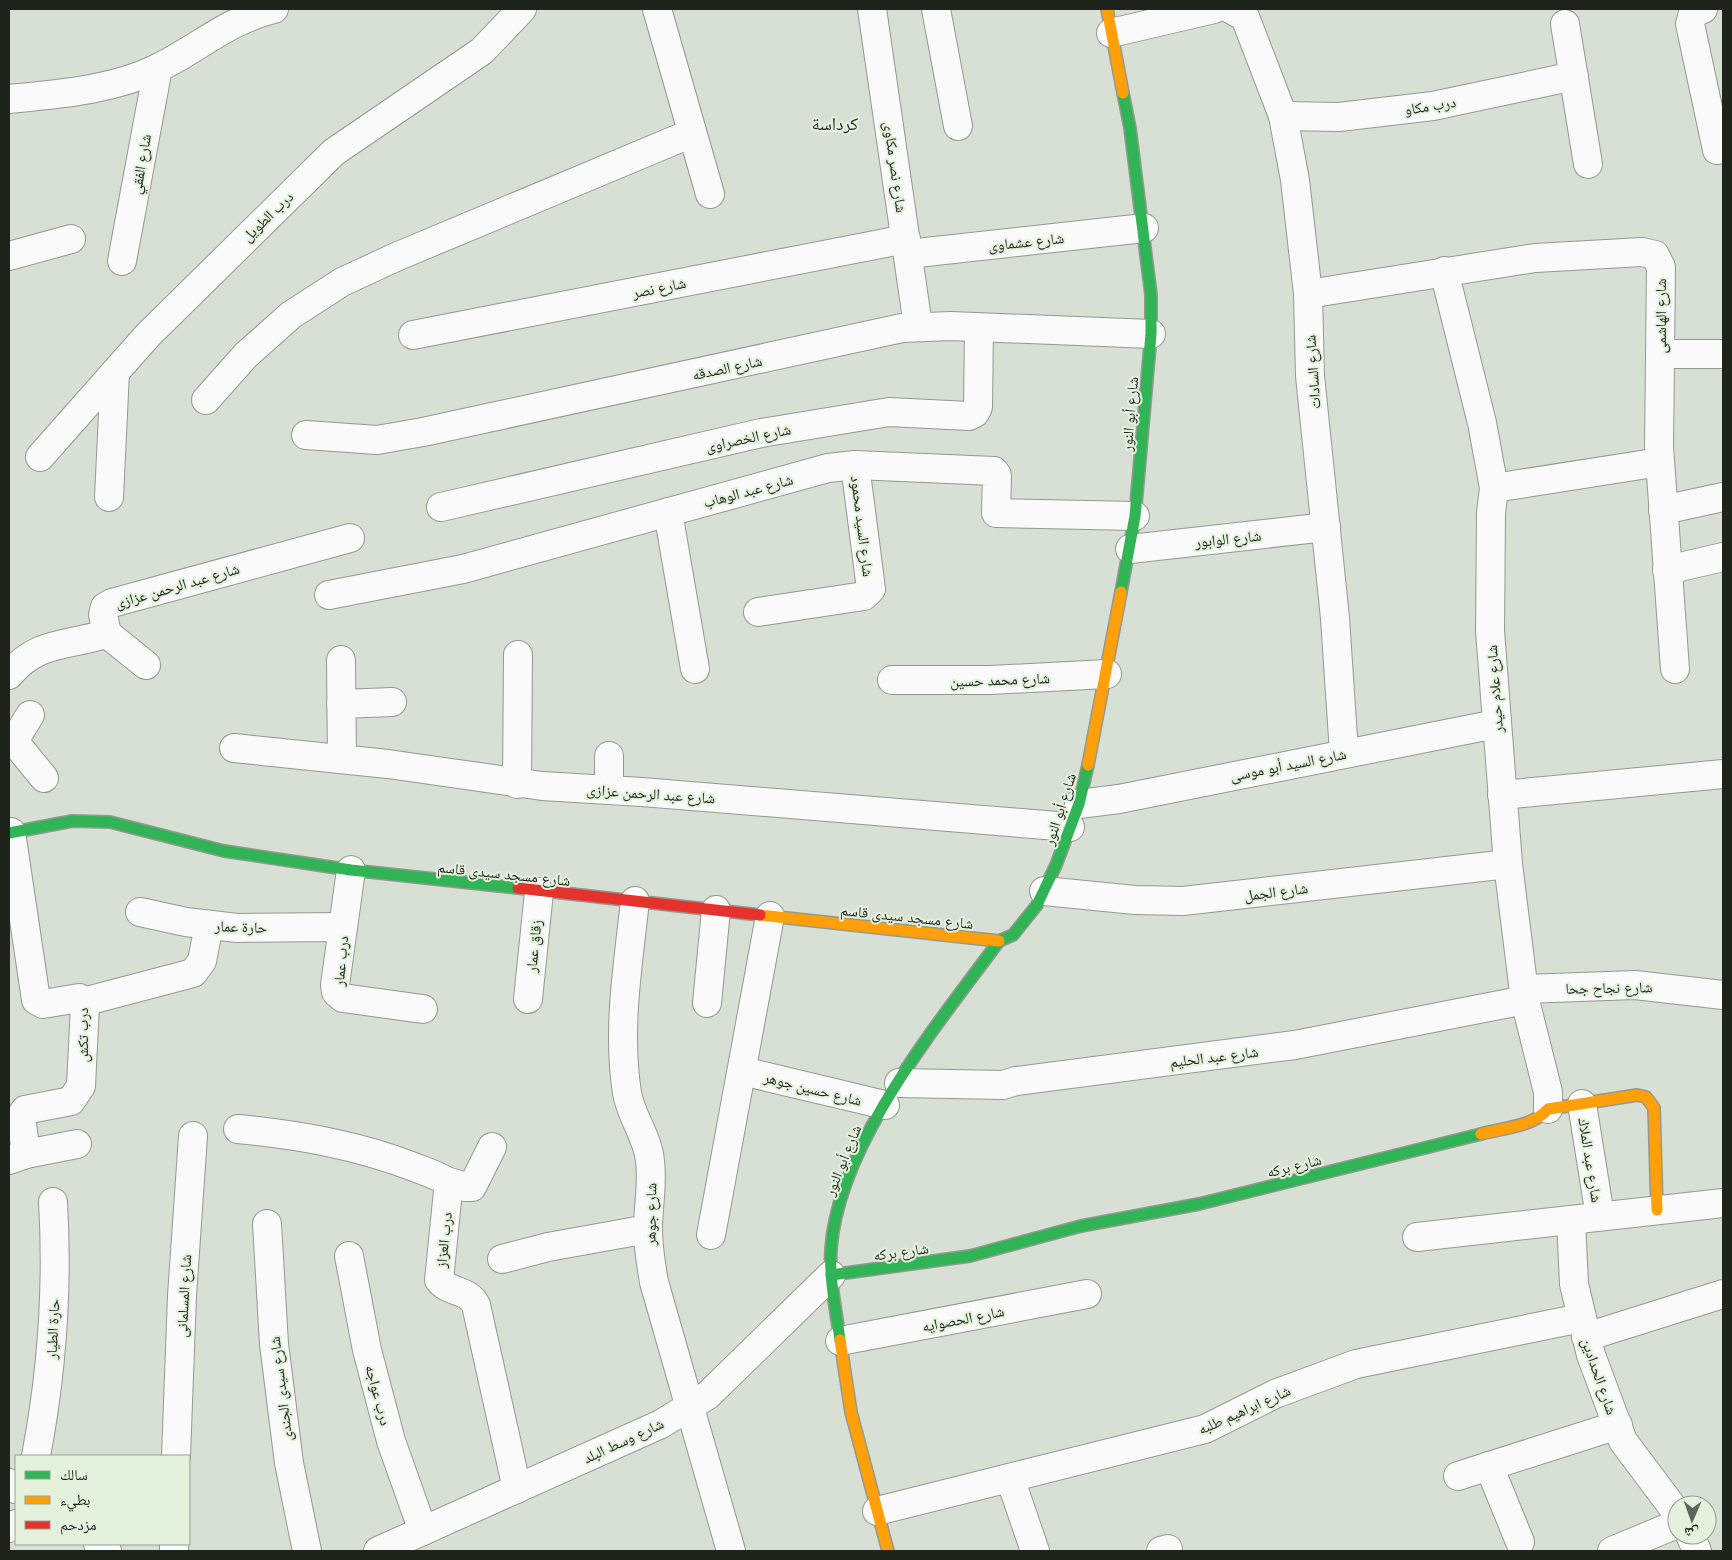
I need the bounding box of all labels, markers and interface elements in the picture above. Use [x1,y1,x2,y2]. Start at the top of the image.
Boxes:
street label: درب مكاو [1403,91,1457,119]
district label: كرداسة [812,111,859,135]
street label: شارع نصر مكاوى [879,120,912,214]
street label: شارع الفقي [125,132,158,196]
street label: درب الطويل [237,186,298,246]
street label: شارع عشماوى [987,227,1065,256]
street label: شارع نصر [629,272,688,303]
street label: شارع الهاشمى [1650,278,1671,354]
street label: شارع السادات [1299,334,1326,410]
street label: شارع الصدقه [690,350,764,385]
street label: شارع أبو النور [1116,376,1143,453]
street label: شارع الخصراوى [703,418,793,457]
street label: شارع عبد الوهاب [701,468,795,513]
street label: شارع السيد محمود [846,474,879,578]
street label: شارع الوابور [1193,525,1262,553]
street label: شارع عبد الرحمن عزازى [112,558,242,613]
street label: شارع علام حيدر [1481,644,1508,735]
street label: شارع محمد حسين [950,667,1051,692]
street label: شارع السيد أبو موسى [1228,743,1348,786]
street label: شارع أبو النور [1038,770,1081,849]
street label: شارع عبد الرحمن عزازى [586,779,716,808]
street label: شارع مسجد سيدى قاسم [436,856,572,891]
street label: شارع الجمل [1243,877,1309,906]
street label: شارع مسجد سيدى قاسم [839,899,975,934]
street label: حارة عمار [213,915,268,937]
street label: زقاق عمار [520,918,547,974]
street label: درب عمار [328,935,352,988]
street label: شارع نجاح جحا [1565,976,1653,999]
street label: درب تكش [72,1008,93,1062]
street label: شارع عبد الحليم [1169,1041,1260,1072]
street label: شارع حسين جوهر [761,1066,864,1111]
street label: شارع عبد الملاك [1573,1116,1608,1204]
street label: شارع أبو النور [818,1121,866,1200]
street label: شارع بركه [1265,1149,1324,1182]
street label: شارع جوهر [639,1182,662,1247]
street label: درب العزاز [430,1211,456,1270]
street label: شارع بركه [872,1237,930,1266]
street label: شارع المسلمانى [171,1254,196,1338]
street label: حارة الطيار [40,1298,64,1361]
street label: شارع الحصوايه [920,1300,1006,1337]
street label: شارع سيدى الجندى [264,1335,297,1443]
street label: شارع الحدادين [1577,1335,1623,1418]
street label: درب عواجه [361,1362,397,1428]
street label: شارع ابراهيم طلبه [1195,1380,1294,1439]
street label: شارع وسط البلد [579,1413,667,1468]
legend [15,1455,190,1545]
text: سالك [60,1464,88,1484]
text: بطيء [60,1489,90,1512]
north arrow [1667,1495,1717,1545]
text: مزدحم [60,1514,97,1535]
text: ش [1684,1524,1699,1543]

